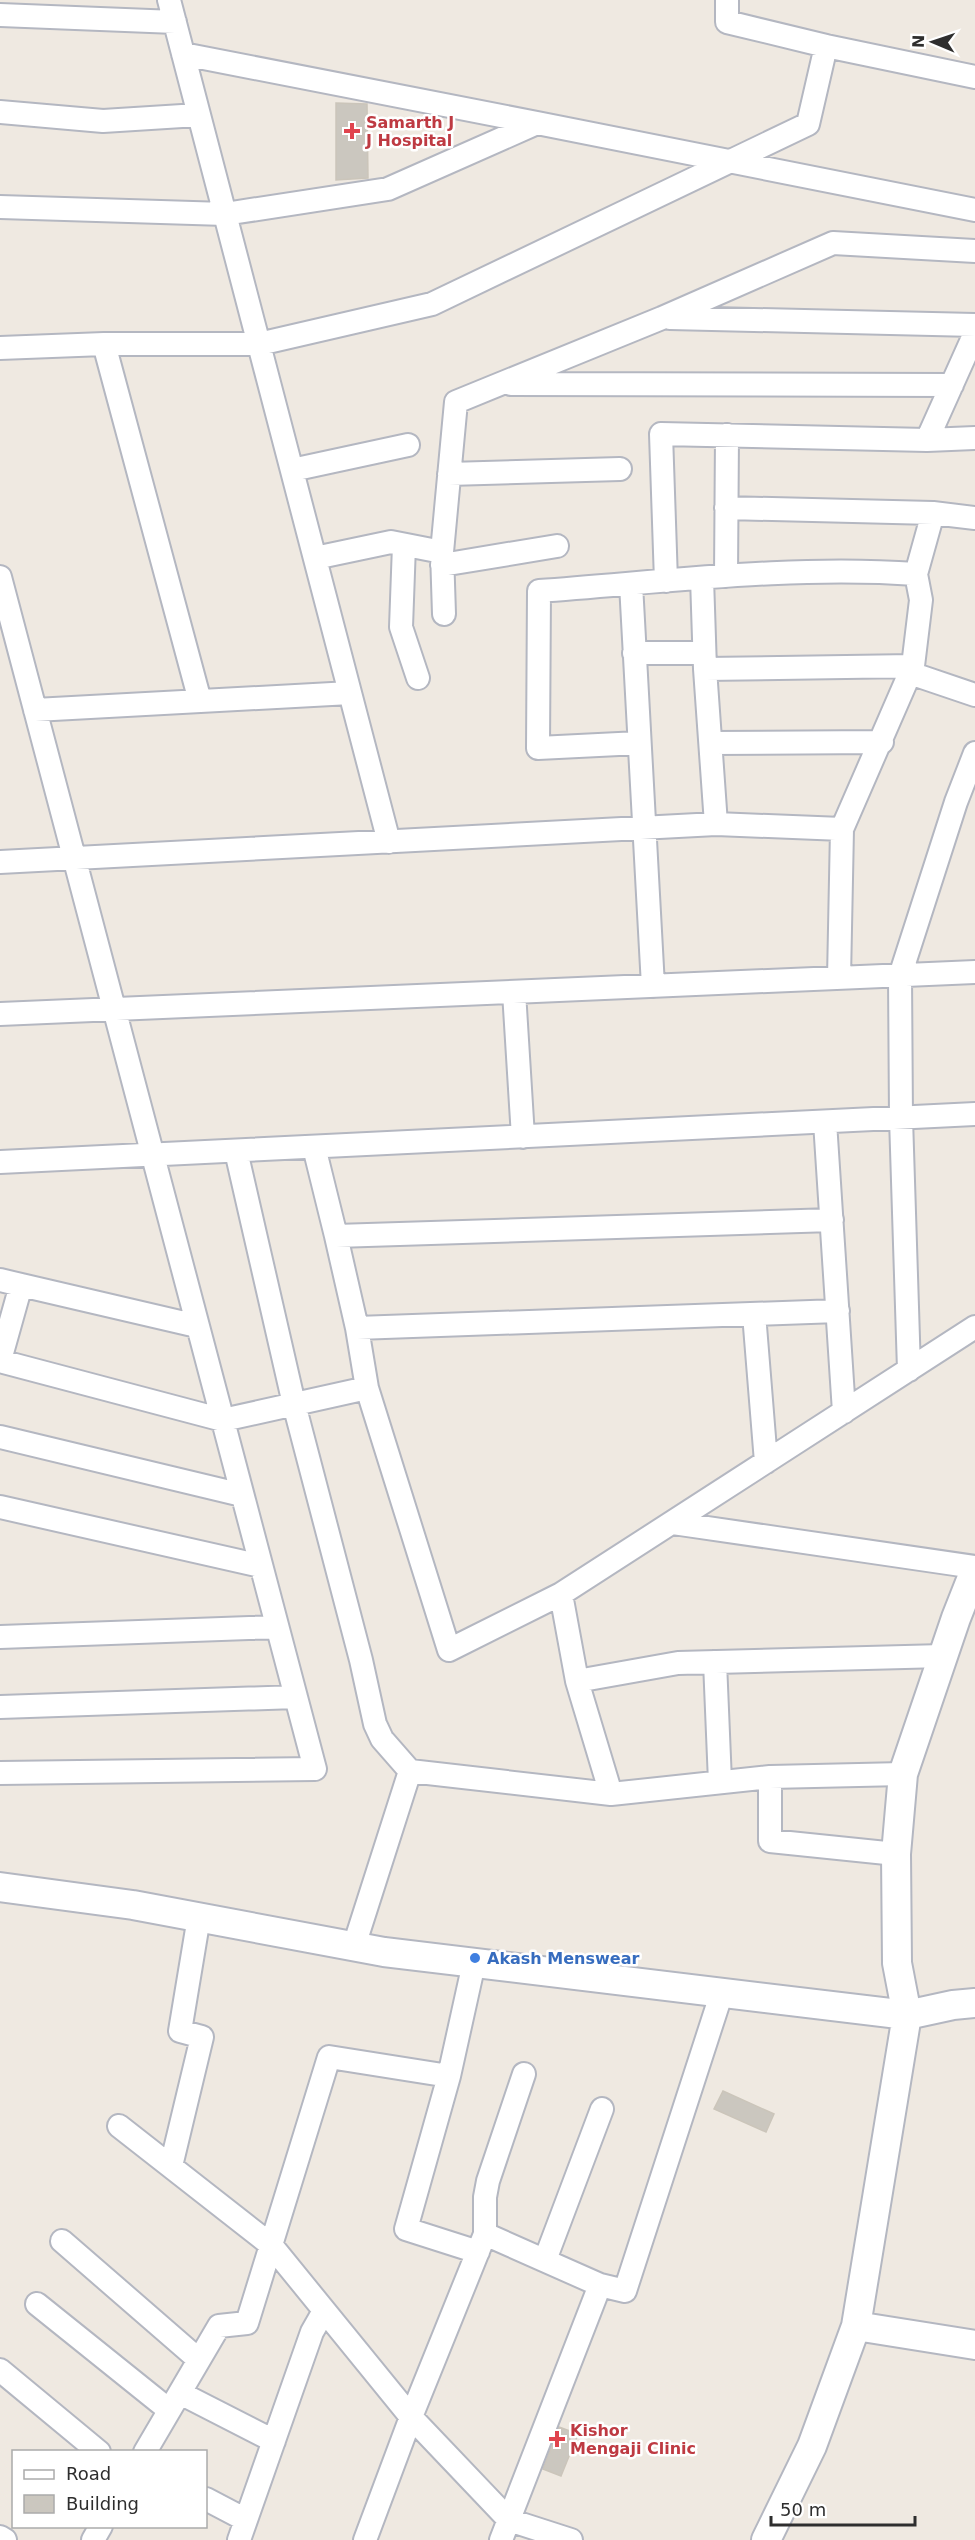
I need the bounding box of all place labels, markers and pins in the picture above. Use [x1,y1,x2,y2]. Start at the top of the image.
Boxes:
place label: Samarth J J Hospital [365,113,454,150]
marker: Samarth J J Hospital [343,122,361,140]
place label: Akash Menswear [487,1949,639,1968]
marker: Akash Menswear [468,1951,482,1965]
place label: Kishor Mengaji Clinic [570,2421,696,2458]
marker: Kishor Mengaji Clinic [548,2430,566,2448]

